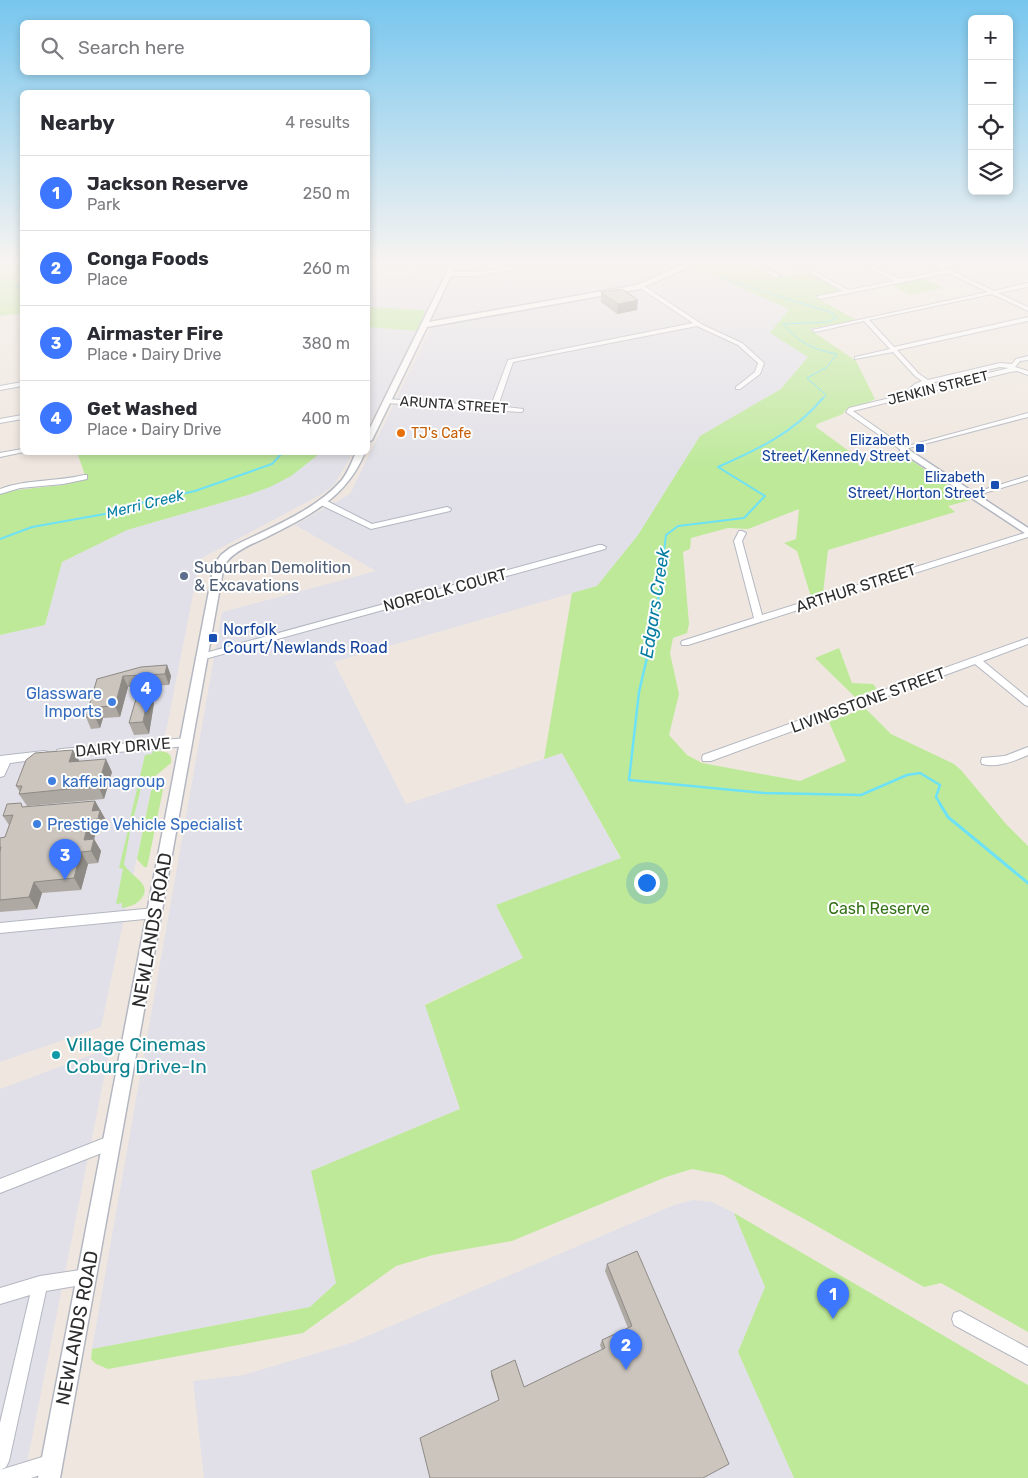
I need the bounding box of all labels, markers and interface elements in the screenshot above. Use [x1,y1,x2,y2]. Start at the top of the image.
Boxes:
map controls [968,15,1013,195]
button: + [968,15,1013,60]
search box [20,20,370,75]
icon: search [38,34,66,62]
text: Search here [78,36,185,59]
button: − [968,60,1013,105]
button: locate [968,105,1013,150]
text: Nearby [40,110,115,135]
text: 4 results [285,113,350,132]
button: layers [968,150,1013,195]
text: Jackson Reserve [87,172,248,195]
text: 1 [52,184,60,203]
text: 250 m [303,184,350,203]
text: Park [87,195,120,214]
text: Conga Foods [87,247,209,270]
text: 2 [51,259,61,278]
text: 260 m [303,259,350,278]
text: Place [87,270,128,289]
text: Airmaster Fire [87,322,223,345]
text: 3 [51,334,61,353]
text: 380 m [302,334,350,353]
text: Place · Dairy Drive [87,345,222,364]
street label: JENKIN STREET [886,367,990,409]
street label: ARUNTA STREET [399,393,509,417]
text: Get Washed [87,397,197,420]
text: 4 [51,409,61,428]
text: 400 m [302,409,350,428]
text: Place · Dairy Drive [87,420,222,439]
place label: TJ's Cafe [411,425,472,442]
marker: TJ's Cafe [395,427,407,439]
place label: Elizabeth Street/Kennedy Street [762,432,911,465]
marker: Elizabeth Street/Kennedy Street [914,442,926,454]
place label: Elizabeth Street/Horton Street [848,469,986,502]
marker: Elizabeth Street/Horton Street [989,479,1001,491]
water label: Merri Creek [104,486,186,522]
water label: Edgars Creek [635,546,675,660]
place label: Suburban Demolition & Excavations [194,558,351,595]
street label: ARTHUR STREET [793,560,919,616]
street label: NORFOLK COURT [381,564,509,616]
marker: Suburban Demolition & Excavations [178,570,190,582]
place label: Norfolk Court/Newlands Road [223,620,388,657]
marker: Norfolk Court/Newlands Road [207,632,219,644]
street label: LIVINGSTONE STREET [788,663,948,737]
pin: 4 [130,672,162,713]
place label: Glassware Imports [26,684,102,721]
marker: Glassware Imports [106,696,118,708]
street label: DAIRY DRIVE [74,733,172,761]
place label: kaffeinagroup [62,772,165,791]
marker: kaffeinagroup [46,775,58,787]
place label: Prestige Vehicle Specialist [47,815,242,834]
marker: Prestige Vehicle Specialist [31,818,43,830]
pin: 3 [49,839,81,880]
street label: NEWLANDS ROAD [127,851,177,1009]
your location [634,870,660,896]
park label: Cash Reserve [828,899,930,918]
place label: Village Cinemas Coburg Drive-In [66,1033,207,1078]
marker: Village Cinemas Coburg Drive-In [50,1049,62,1061]
street label: NEWLANDS ROAD [51,1249,103,1407]
pin: 1 [817,1278,849,1319]
pin: 2 [610,1329,642,1370]

